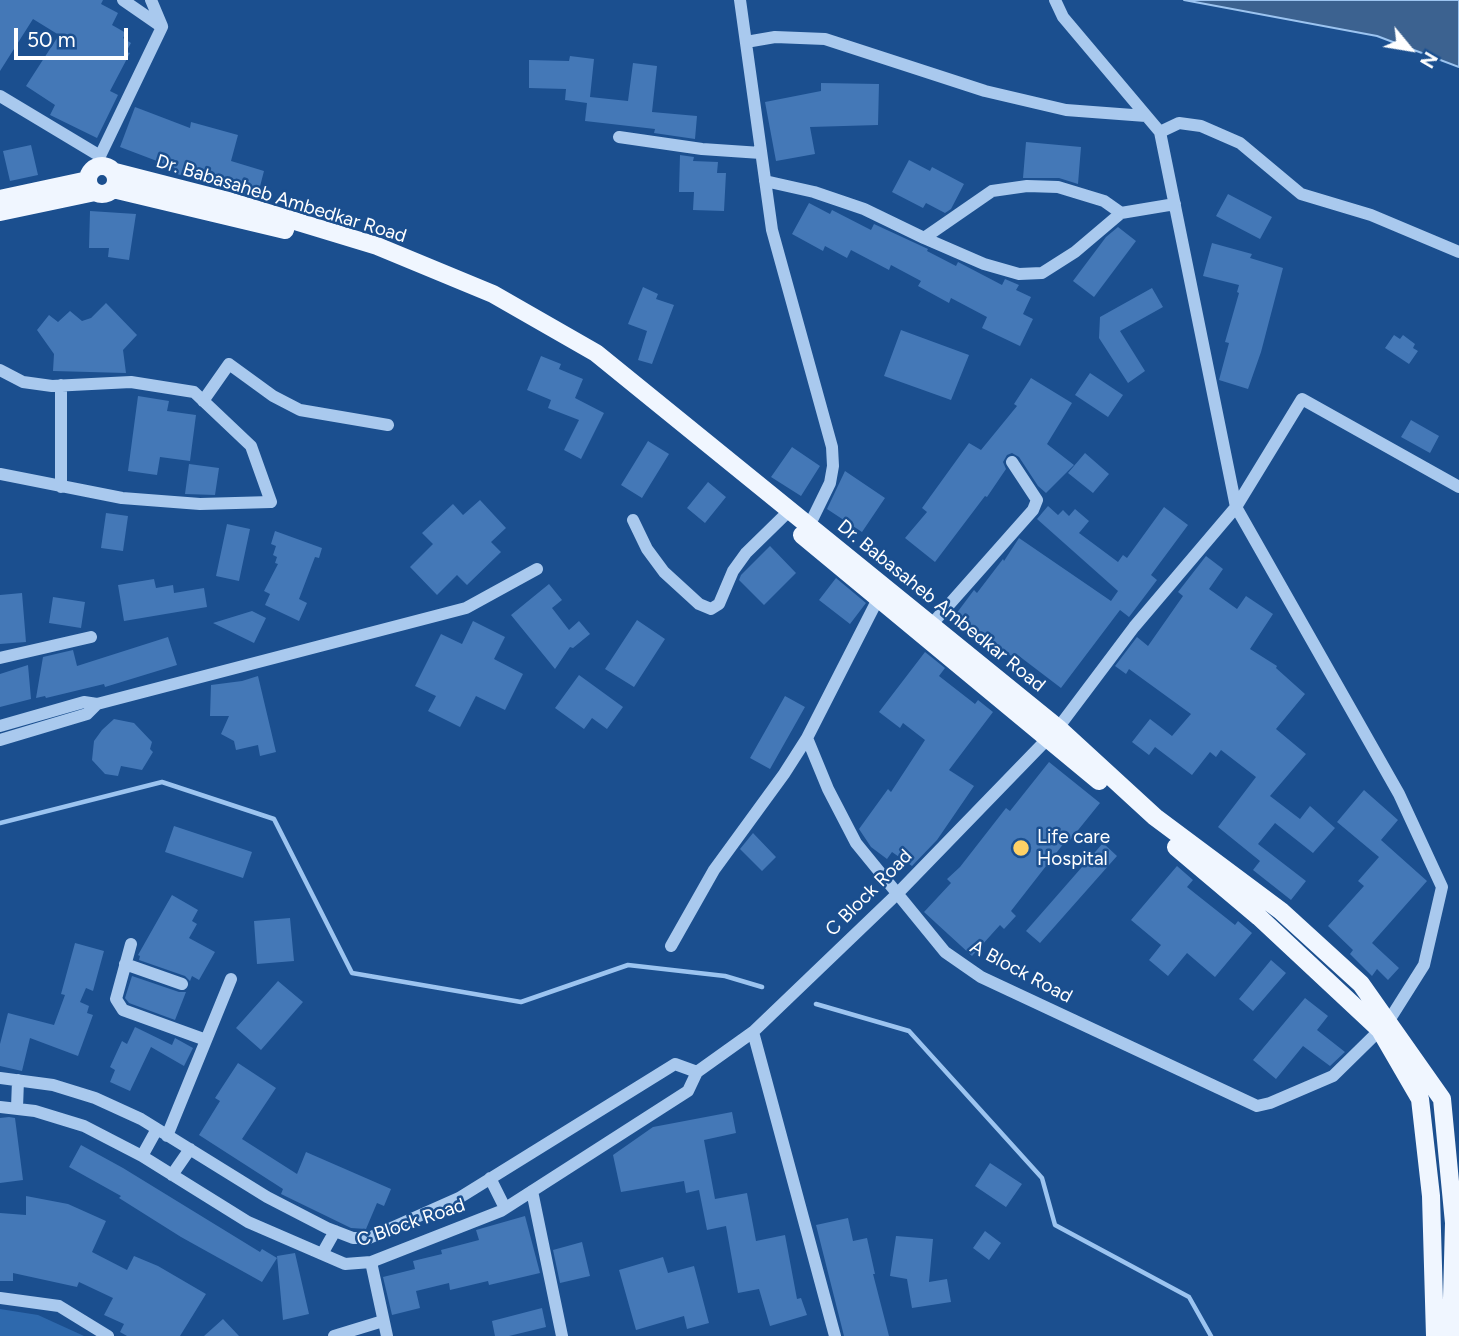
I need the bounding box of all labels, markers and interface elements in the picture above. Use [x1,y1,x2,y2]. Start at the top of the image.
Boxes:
scale bar [18,14,131,58]
north arrow [1375,14,1445,84]
text: 50 m [27,27,76,52]
text: N [1415,48,1442,72]
street label: Dr. Babasaheb Ambedkar Road [153,150,409,248]
street label: Dr. Babasaheb Ambedkar Road [832,515,1050,697]
place label: Life care Hospital [1037,826,1110,870]
marker: Life care Hospital [1011,838,1031,858]
street label: C Block Road [821,845,917,941]
street label: A Block Road [966,936,1076,1008]
street label: C Block Road [354,1194,468,1252]

